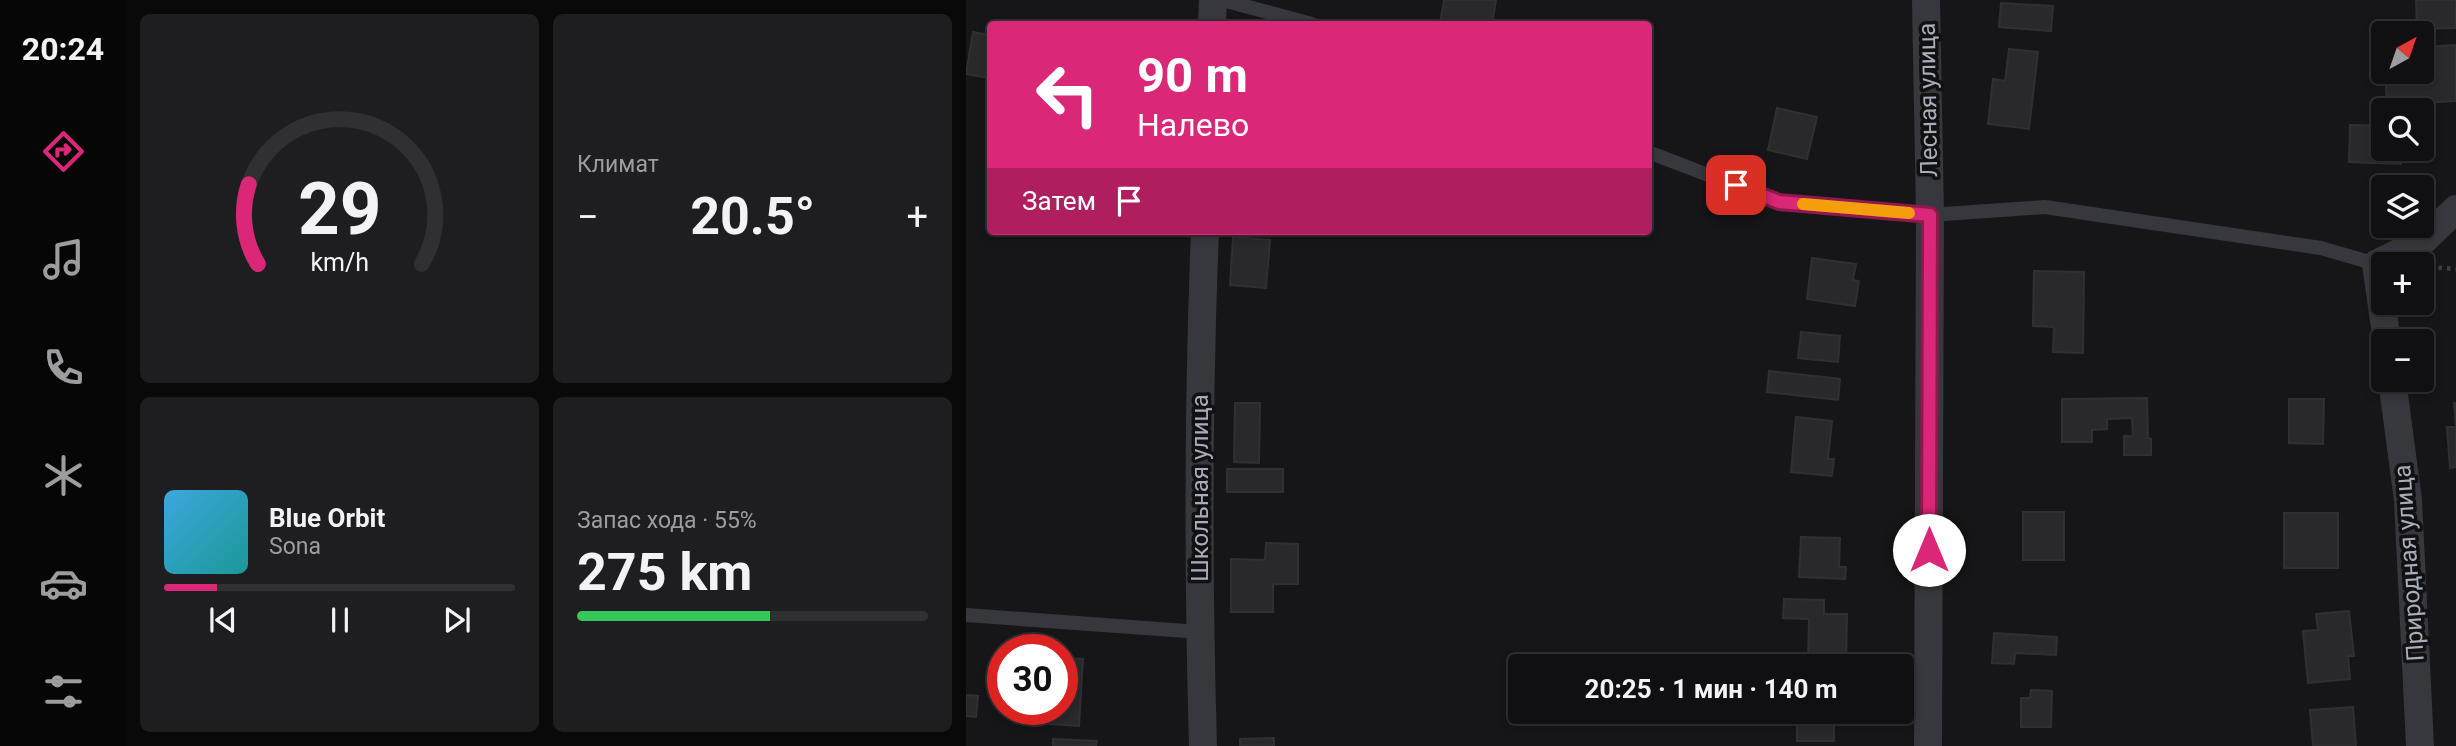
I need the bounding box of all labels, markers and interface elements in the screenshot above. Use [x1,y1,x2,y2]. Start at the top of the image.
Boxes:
north arrow [2371,21,2434,84]
map controls [2371,21,2434,392]
street label: Лесная улица [1913,23,1943,177]
text: 20:24 [22,30,104,68]
text: 90 m [1137,47,1248,104]
icon: left [1022,49,1113,140]
button: search [2371,98,2434,161]
text: Налево [1137,106,1249,144]
icon: directions [39,127,88,176]
text: Климат [577,151,659,178]
pin [1706,155,1766,215]
icon: arrive [1717,166,1755,204]
text: 29 [298,167,381,253]
button: layers [2371,175,2434,238]
icon: arrive [1110,182,1148,220]
text: 20.5° [690,186,815,247]
text: Затем [1022,186,1096,216]
text: − [577,195,599,239]
text: + [906,195,928,239]
icon: music [39,235,88,284]
text: km/h [310,248,369,277]
button: + [2371,252,2434,315]
button: − [2371,329,2434,392]
icon: phone [39,343,88,392]
street label: Школьная улица [1186,394,1214,582]
icon: climate [39,451,88,500]
street label: Природная улица [2388,464,2430,662]
text: Blue Orbit [269,503,385,533]
text: Запас хода · 55% [577,507,757,534]
position arrow [1892,513,1966,587]
text: Sona [269,533,321,560]
text: 275 km [577,542,752,603]
icon: car [39,559,88,608]
icon: previous [204,601,242,639]
icon: pause [321,601,359,639]
icon: next [438,601,476,639]
speed limit sign: 30 [987,634,1078,725]
icon: filters [39,667,88,716]
text: 20:25 · 1 мин · 140 m [1585,674,1837,704]

